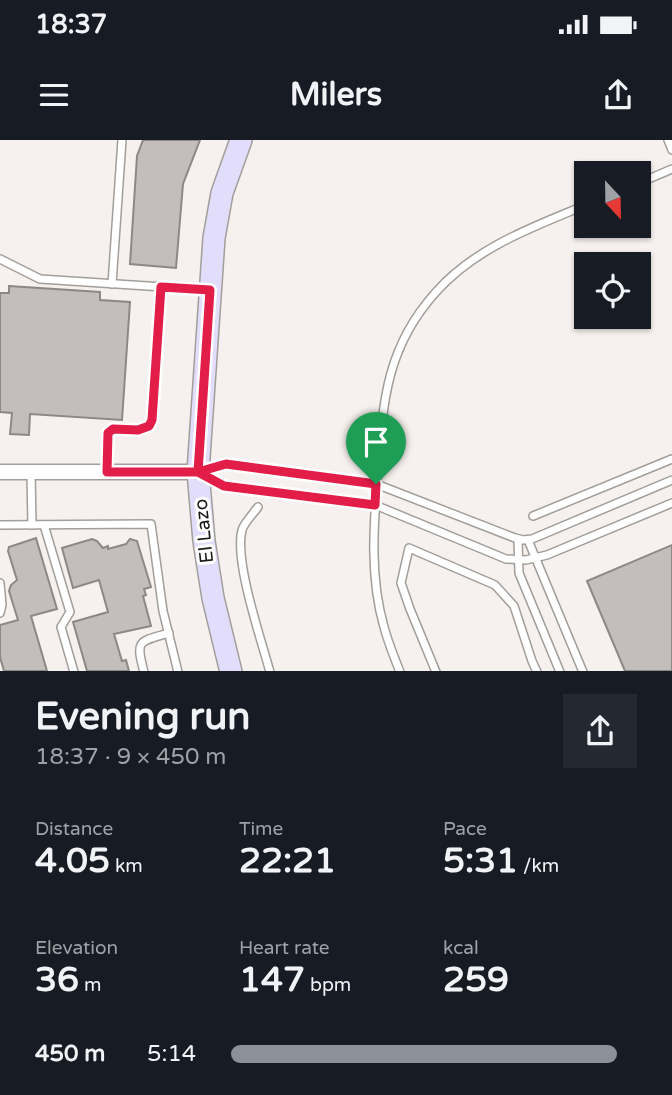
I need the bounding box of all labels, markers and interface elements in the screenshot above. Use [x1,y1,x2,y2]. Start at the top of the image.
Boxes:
text: 18:37 [35,9,107,40]
icon: menu [35,76,73,114]
text: Milers [290,76,382,114]
icon: share [599,76,637,114]
north arrow [574,161,651,238]
map controls [574,161,651,329]
button: locate [574,252,651,329]
pin [346,412,406,484]
icon: arrive [357,423,395,461]
street label: El Lazo [190,498,218,564]
text: Evening run [35,694,250,740]
button: share [563,694,637,768]
text: 18:37 · 9 × 450 m [35,743,226,771]
text: Distance [35,818,113,840]
text: Time [239,818,283,840]
text: Pace [443,818,487,840]
text: 4.05 [35,840,110,882]
text: 22:21 [239,840,336,882]
text: 5:31 [443,840,518,882]
text: km [110,855,143,877]
text: /km [518,855,559,877]
text: Elevation [35,937,118,959]
text: Heart rate [239,937,330,959]
text: kcal [443,937,479,959]
text: 36 [35,959,79,1001]
text: 147 [239,959,305,1001]
text: 259 [443,959,509,1001]
text: m [79,974,101,996]
text: bpm [305,974,351,996]
text: 450 m [35,1040,105,1068]
text: 5:14 [147,1040,196,1068]

